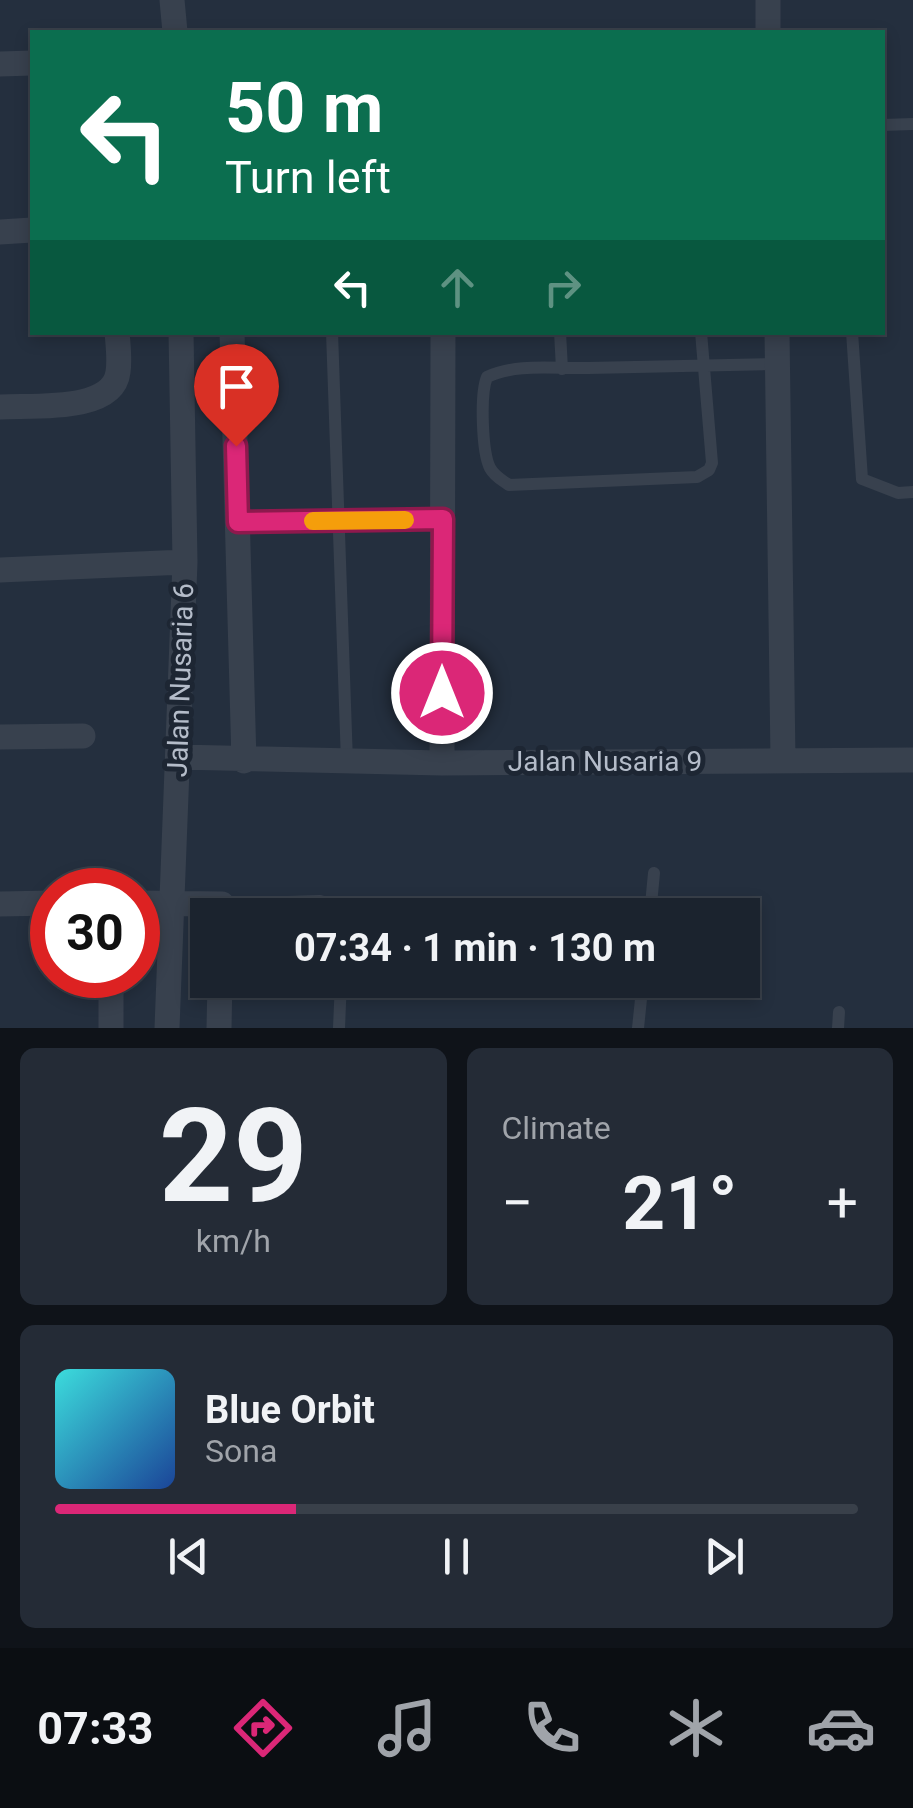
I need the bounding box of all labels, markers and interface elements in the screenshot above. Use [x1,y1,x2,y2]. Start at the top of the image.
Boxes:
text: 50 m [225,67,383,149]
icon: left [60,70,190,200]
text: Turn left [225,151,391,204]
icon: left [325,260,380,315]
icon: ahead [430,260,485,315]
icon: right [535,260,590,315]
pin [194,344,279,447]
icon: arrive [209,359,264,414]
street label: Jalan Nusaria 6 [161,582,200,778]
position arrow [390,641,494,745]
street label: Jalan Nusaria 9 [508,745,702,778]
speed limit sign: 30 [30,868,160,998]
text: 07:34 · 1 min · 130 m [294,926,656,970]
text: 29 [159,1080,308,1233]
text: Climate [502,1109,611,1147]
text: 21° [622,1159,738,1247]
text: − [502,1171,533,1235]
text: + [827,1171,858,1235]
text: km/h [196,1222,271,1260]
text: Blue Orbit [205,1388,375,1432]
text: Sona [205,1432,277,1470]
icon: previous [161,1529,216,1584]
icon: pause [429,1529,484,1584]
icon: next [697,1529,752,1584]
icon: directions [228,1693,298,1763]
icon: music [372,1693,442,1763]
icon: phone [517,1693,587,1763]
icon: climate [661,1693,731,1763]
icon: car [806,1693,876,1763]
text: 07:33 [37,1702,153,1755]

